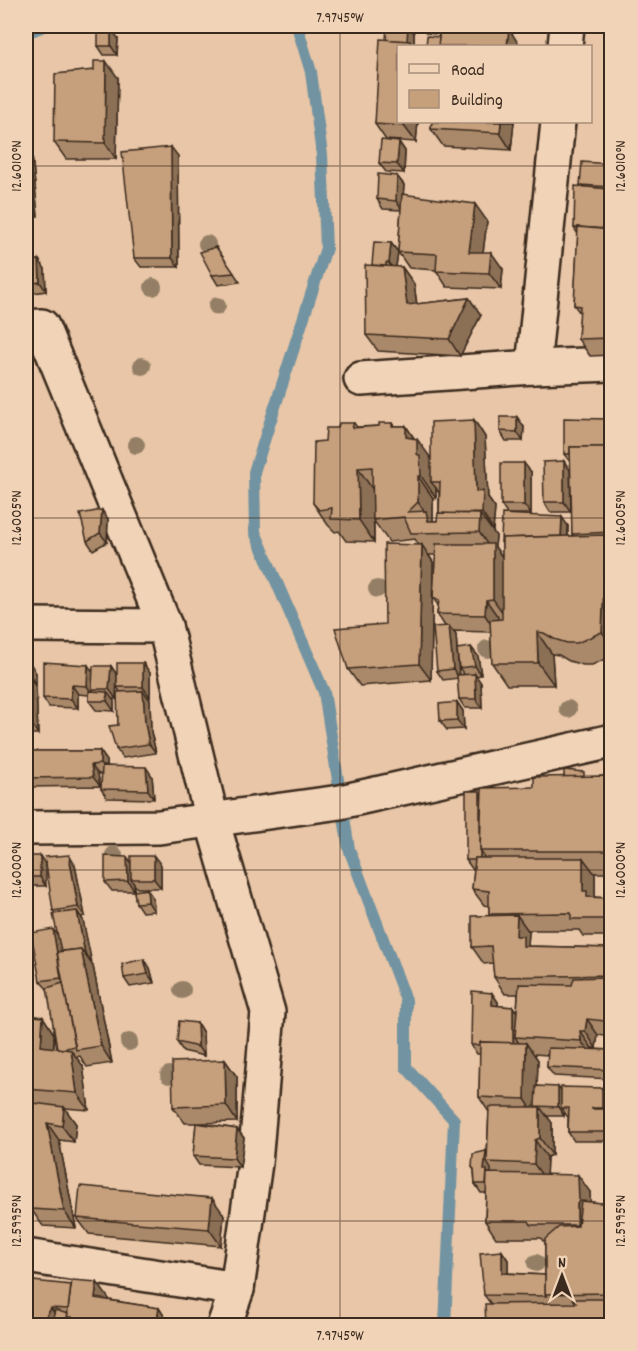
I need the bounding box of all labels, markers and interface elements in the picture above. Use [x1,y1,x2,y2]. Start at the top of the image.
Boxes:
text: 7.9745°W [316,8,364,30]
legend [397,45,592,123]
text: Road [451,59,485,84]
text: Building [451,89,503,114]
text: 12.6010°N [7,140,29,192]
text: 12.6010°N [611,140,633,192]
text: 12.6005°N [7,490,29,546]
text: 12.6005°N [611,490,633,546]
text: 12.6000°N [7,842,29,898]
text: 12.6000°N [611,842,633,898]
text: 12.5995°N [7,1195,29,1247]
text: 12.5995°N [611,1195,633,1247]
north arrow [532,1246,592,1306]
text: N [558,1252,566,1275]
text: 7.9745°W [316,1326,364,1348]

